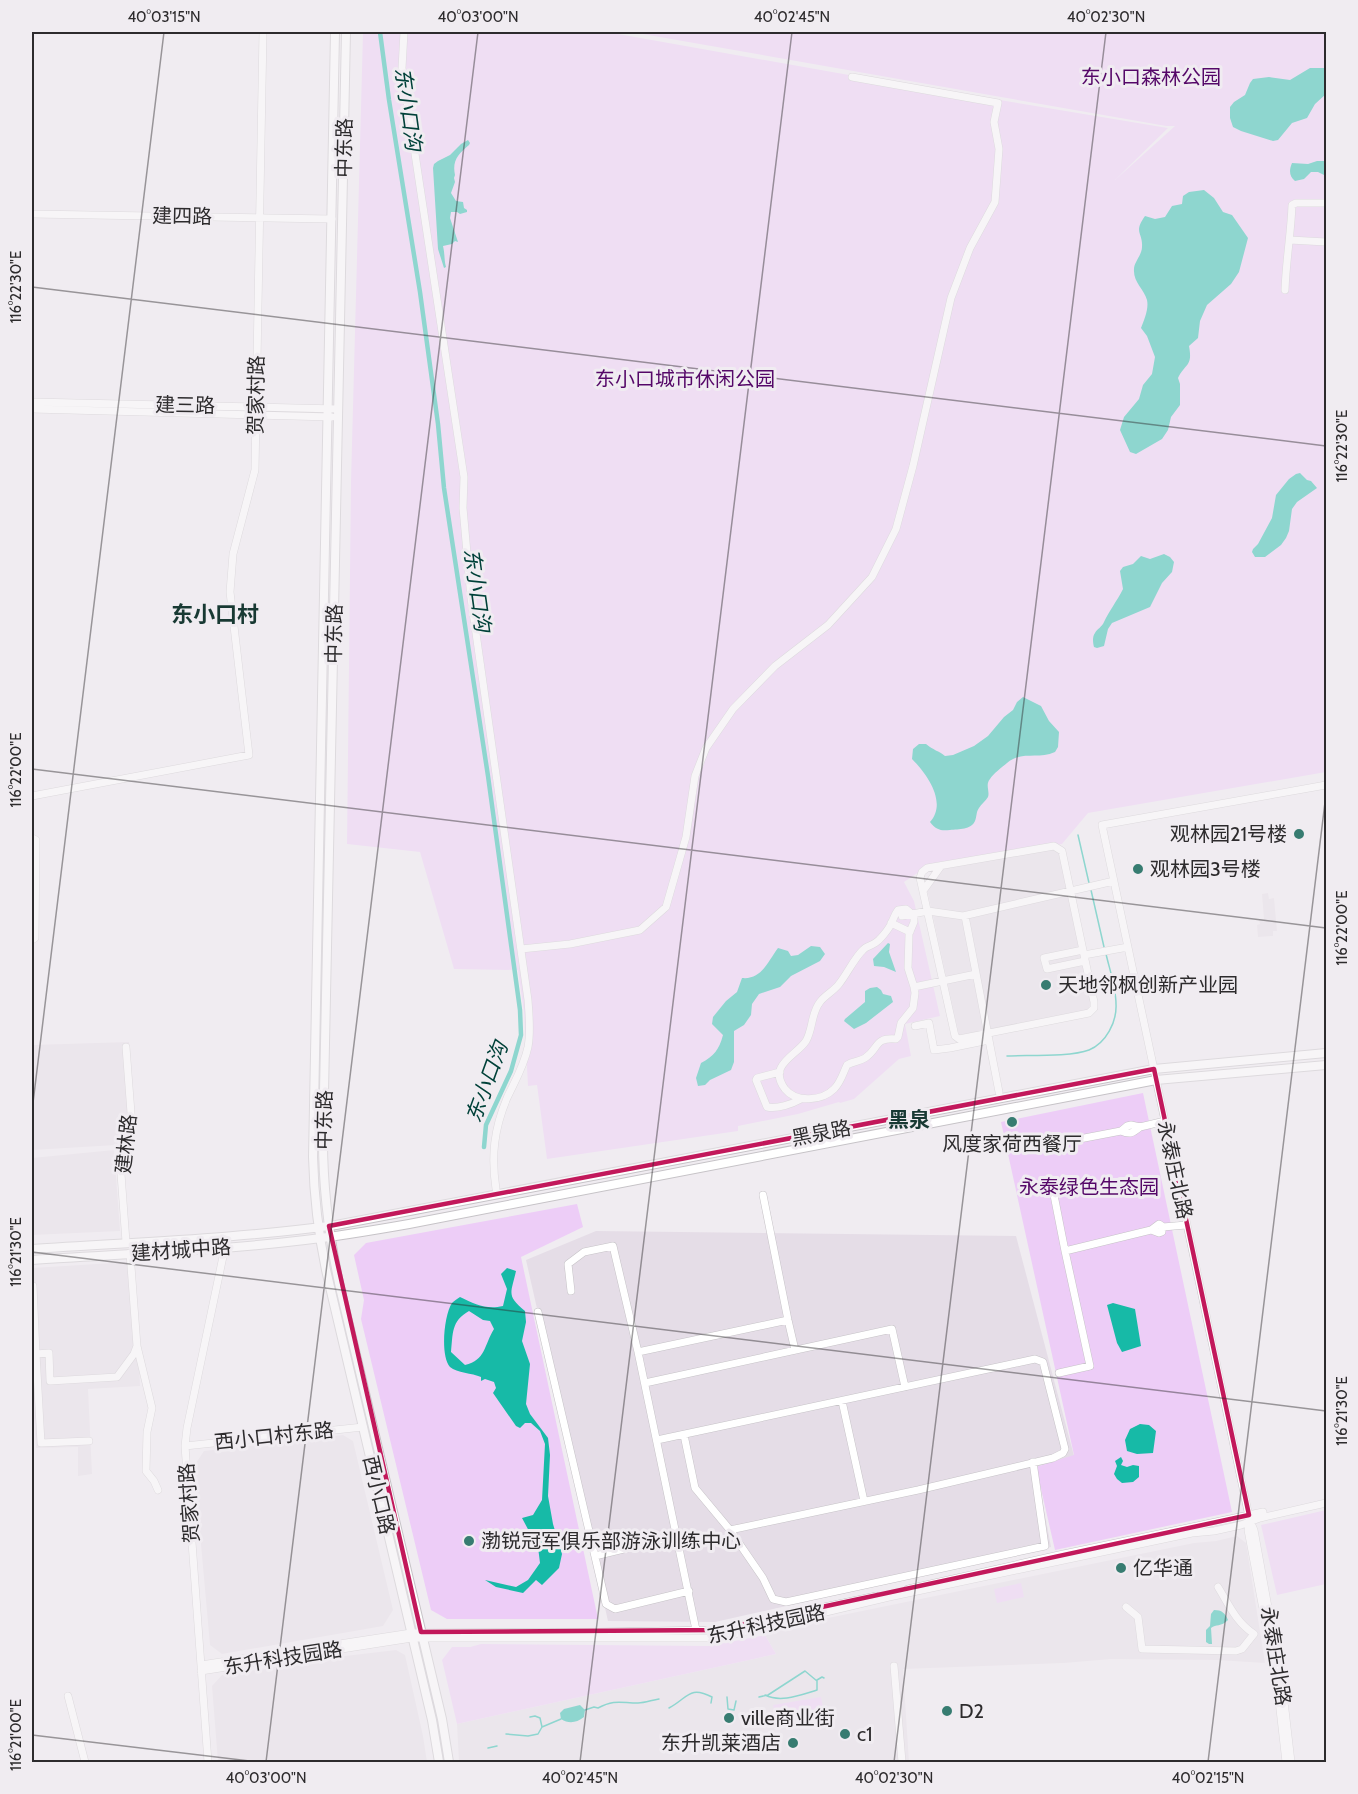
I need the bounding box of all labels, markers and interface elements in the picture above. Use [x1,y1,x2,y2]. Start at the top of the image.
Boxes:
text: 40°03'15"N [127,8,201,26]
text: 40°03'00"N [438,8,519,26]
text: 40°02'45"N [754,8,830,26]
text: 40°02'30"N [1067,8,1145,26]
park label: 东小口森林公园 [1081,65,1221,89]
water label: 东小口沟 [390,66,427,154]
street label: 中东路 [331,118,357,178]
street label: 建四路 [152,203,212,229]
text: 116°22'30"E [7,251,25,323]
street label: 贺家村路 [243,355,269,435]
park label: 东小口城市休闲公园 [595,367,775,391]
street label: 建三路 [155,392,215,418]
text: 116°22'30"E [1333,410,1351,482]
water label: 东小口沟 [459,547,496,635]
district label: 东小口村 [171,601,259,628]
street label: 中东路 [321,604,347,664]
text: 116°22'00"E [7,733,25,807]
place label: 观林园21号楼 [1170,822,1287,846]
marker: 观林园21号楼 [1292,827,1306,841]
place label: 观林园3号楼 [1150,857,1261,881]
marker: 观林园3号楼 [1131,862,1145,876]
text: 116°22'00"E [1333,891,1351,965]
place label: 天地邻枫创新产业园 [1058,973,1238,997]
marker: 天地邻枫创新产业园 [1039,978,1053,992]
water label: 东小口沟 [460,1036,513,1126]
street label: 中东路 [311,1090,337,1150]
district label: 黑泉 [888,1107,930,1132]
street label: 建林路 [111,1113,141,1175]
street label: 黑泉路 [789,1115,853,1151]
marker: 风度家荷西餐厅 [1005,1115,1019,1129]
street label: 永泰庄北路 [1153,1119,1197,1221]
place label: 风度家荷西餐厅 [942,1132,1082,1156]
park label: 永泰绿色生态园 [1019,1175,1159,1199]
text: 116°21'30"E [7,1217,25,1287]
street label: 建材城中路 [130,1235,232,1265]
text: 116°21'30"E [1333,1376,1351,1446]
street label: 西小口村东路 [213,1418,335,1454]
street label: 西小口路 [358,1453,400,1537]
street label: 贺家村路 [174,1462,204,1544]
place label: 渤锐冠军俱乐部游泳训练中心 [481,1529,741,1553]
marker: 渤锐冠军俱乐部游泳训练中心 [462,1534,476,1548]
place label: 亿华通 [1133,1556,1193,1580]
marker: 亿华通 [1114,1561,1128,1575]
street label: 东升科技园路 [705,1600,827,1648]
street label: 永泰庄北路 [1256,1605,1296,1707]
street label: 东升科技园路 [222,1637,344,1679]
text: 116°21'00"E [7,1699,25,1771]
place label: D2 [959,1699,984,1723]
marker: D2 [940,1704,954,1718]
place label: ville商业街 [741,1706,835,1730]
marker: ville商业街 [722,1711,736,1725]
place label: c1 [857,1722,873,1746]
marker: c1 [838,1727,852,1741]
place label: 东升凯莱酒店 [661,1731,781,1755]
marker: 东升凯莱酒店 [786,1736,800,1750]
text: 40°03'00"N [226,1769,307,1787]
text: 40°02'45"N [542,1769,618,1787]
text: 40°02'30"N [855,1769,933,1787]
text: 40°02'15"N [1172,1769,1244,1787]

